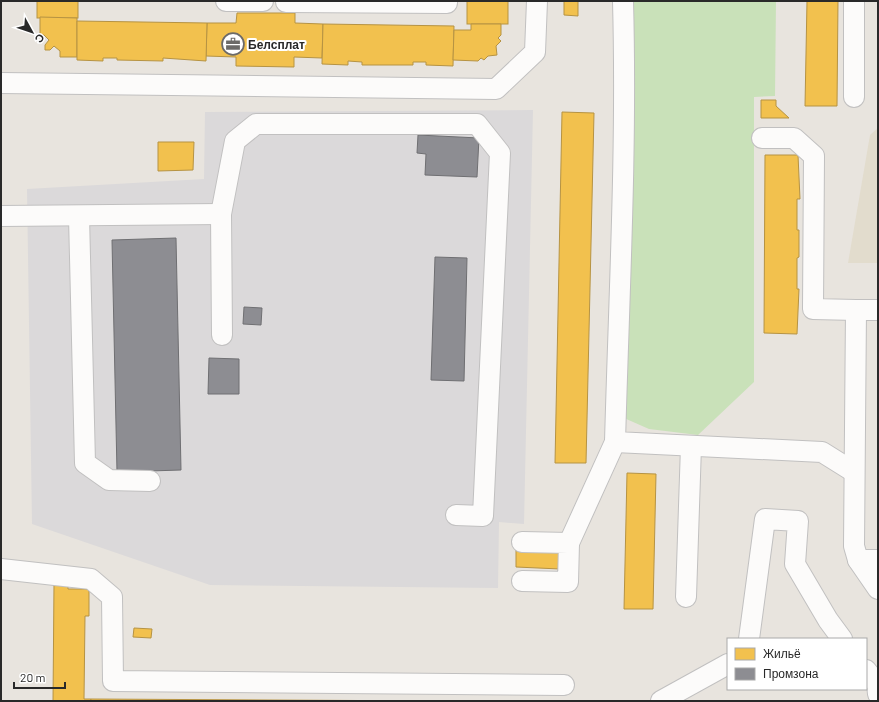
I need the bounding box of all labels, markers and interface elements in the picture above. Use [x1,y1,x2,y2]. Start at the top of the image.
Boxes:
north arrow [12,12,52,52]
office icon: Белсплат [220,31,246,57]
text: С [32,32,48,46]
place label: Белсплат [248,37,305,51]
legend [727,638,867,690]
text: Жильё [763,646,801,660]
scale bar [14,664,65,690]
text: Промзона [763,666,819,681]
text: 20 m [20,670,46,684]

